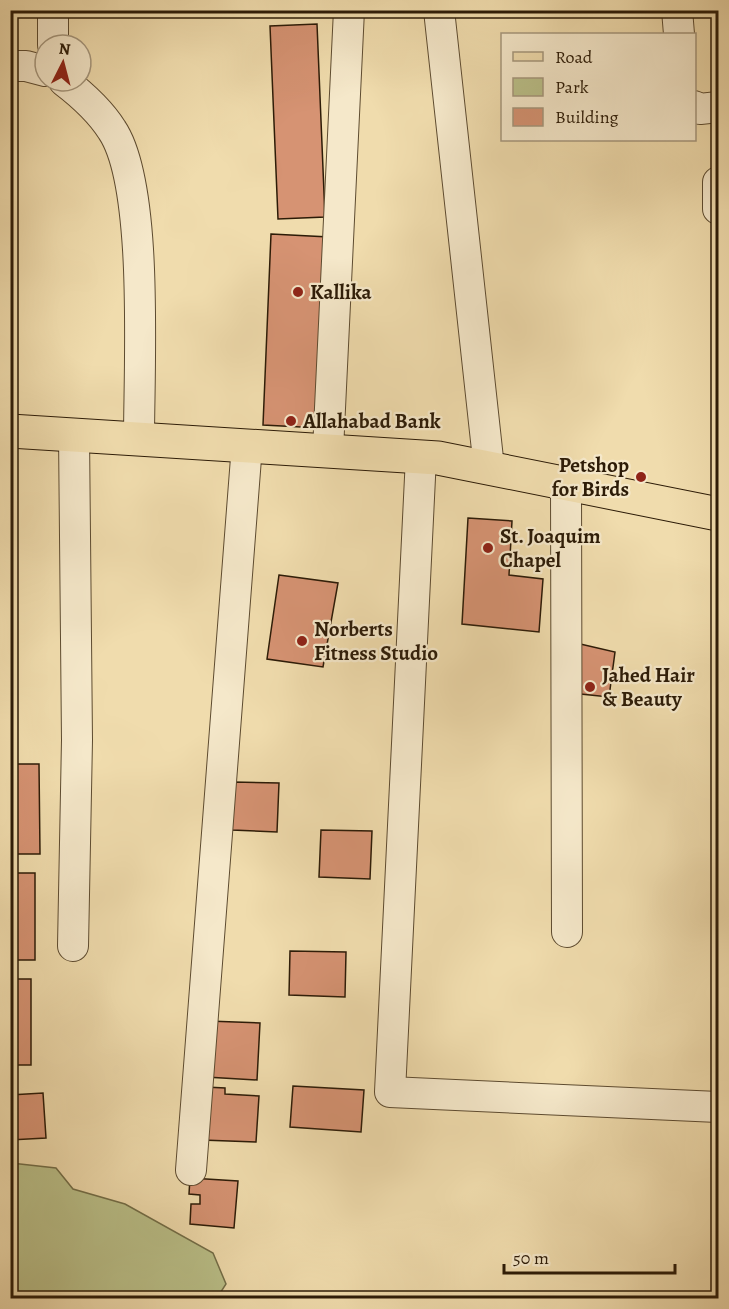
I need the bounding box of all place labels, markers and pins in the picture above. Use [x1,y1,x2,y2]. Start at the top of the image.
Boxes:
place label: Kallika [310,278,372,306]
marker: Kallika [291,285,305,299]
place label: Allahabad Bank [302,407,441,435]
marker: Allahabad Bank [284,414,298,428]
place label: Petshop for Birds [551,451,629,503]
marker: Petshop for Birds [634,470,648,484]
place label: St. Joaquim Chapel [500,522,601,574]
marker: St. Joaquim Chapel [481,541,495,555]
place label: Norberts Fitness Studio [314,615,438,667]
marker: Norberts Fitness Studio [295,634,309,648]
place label: Jahed Hair & Beauty [602,661,695,713]
marker: Jahed Hair & Beauty [583,680,597,694]

